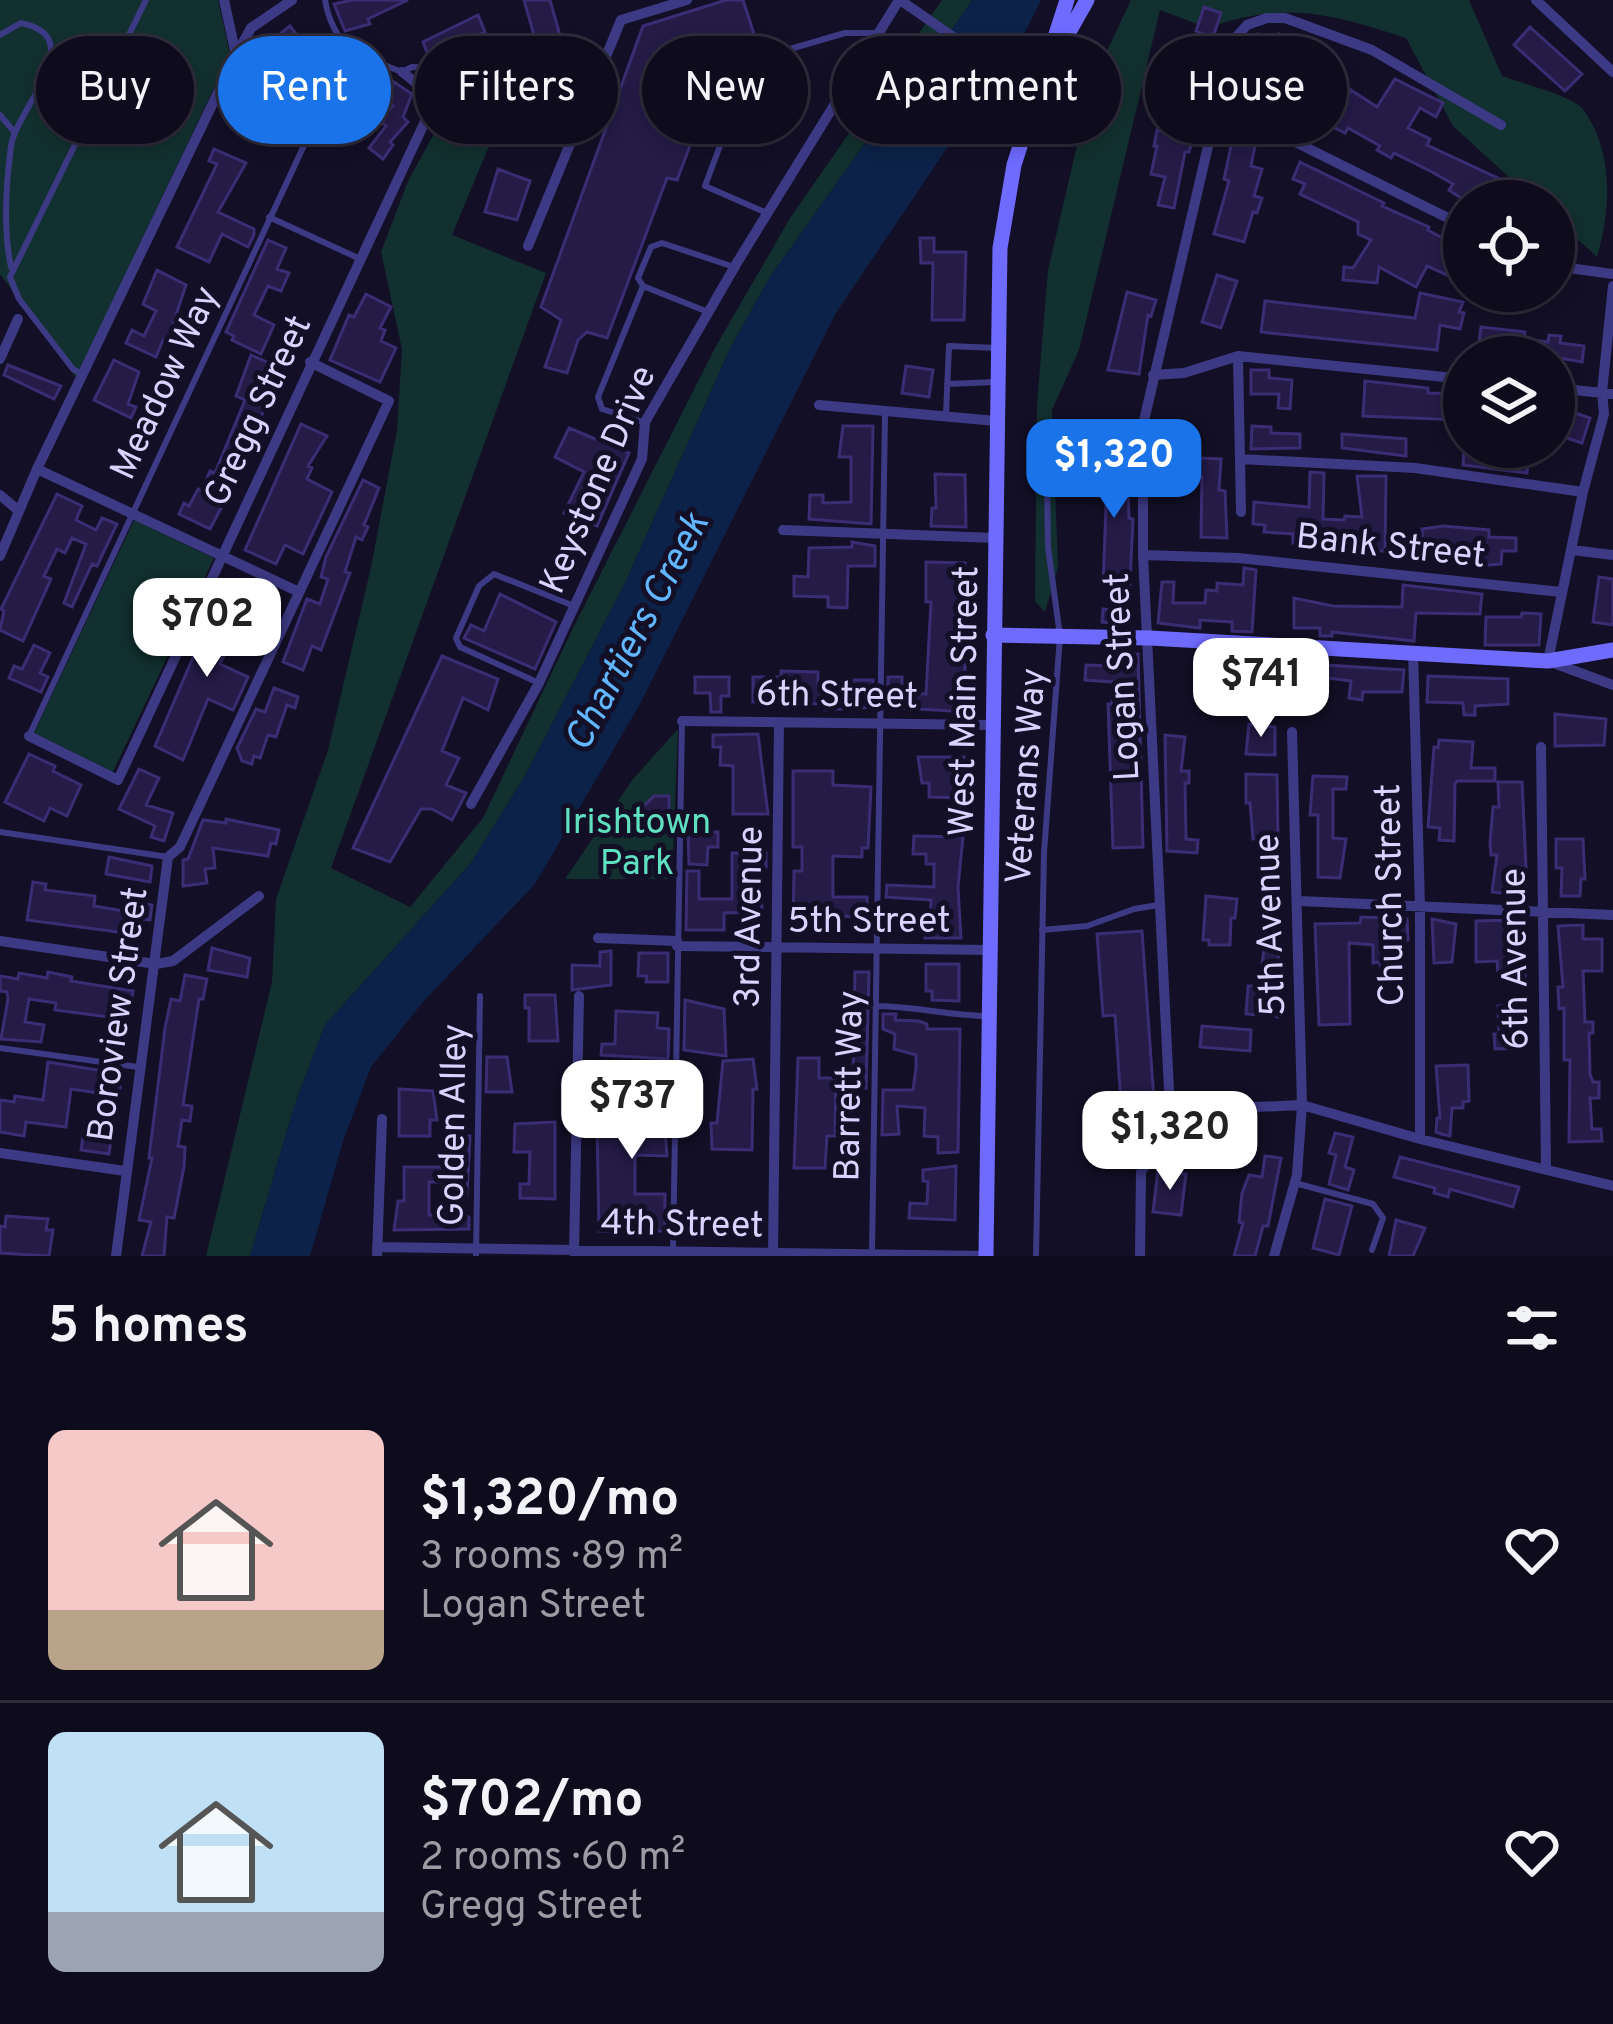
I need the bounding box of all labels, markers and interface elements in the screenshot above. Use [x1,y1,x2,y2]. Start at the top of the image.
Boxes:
chip: Buy [36,36,194,144]
chip: Rent [218,36,391,144]
chip: Filters [415,36,618,144]
chip: New [642,36,808,144]
chip: Apartment [832,36,1121,144]
chip: House [1145,36,1347,144]
map controls [1443,180,1575,468]
button: locate [1443,180,1575,312]
street label: Meadow Way [102,280,232,488]
street label: Gregg Street [195,309,324,515]
button: layers [1443,336,1575,468]
street label: Keystone Drive [531,360,668,602]
pin: $1,320 [1016,419,1212,521]
text: $1,320 [1053,433,1175,482]
water label: Chartiers Creek [556,504,723,761]
street label: Bank Street [1294,515,1488,581]
street label: West Main Street [941,565,991,837]
street label: Logan Street [1096,571,1152,782]
pin: $702 [136,578,278,680]
text: $702 [160,592,254,641]
pin: $741 [1190,638,1332,740]
text: $741 [1220,652,1302,701]
street label: Veterans Way [997,667,1058,886]
street label: 6th Street [755,673,918,721]
street label: Church Street [1367,783,1417,1007]
park label: Irishtown Park [563,801,711,888]
street label: 3rd Avenue [726,825,776,1009]
street label: 5th Avenue [1246,833,1298,1017]
street label: 6th Avenue [1492,868,1542,1050]
street label: Boroview Street [79,884,161,1145]
street label: 5th Street [787,900,951,946]
street label: Barrett Way [826,990,876,1182]
street label: Golden Alley [430,1023,480,1227]
pin: $737 [561,1060,703,1162]
text: $737 [588,1074,676,1123]
pin: $1,320 [1072,1091,1268,1193]
text: $1,320 [1109,1105,1231,1154]
street label: 4th Street [600,1202,764,1250]
icon: filters [1499,1295,1565,1361]
text: 5 homes [48,1296,249,1361]
text: $1,320/mo [420,1469,679,1534]
icon: home [144,1478,288,1622]
icon: heart [1499,1517,1565,1583]
text: 3 rooms · 89 m² [420,1534,683,1583]
text: Logan Street [420,1583,646,1632]
text: $702/mo [420,1770,644,1835]
icon: home [144,1780,288,1924]
icon: heart [1499,1819,1565,1885]
text: 2 rooms · 60 m² [420,1835,685,1884]
text: Gregg Street [420,1884,643,1933]

